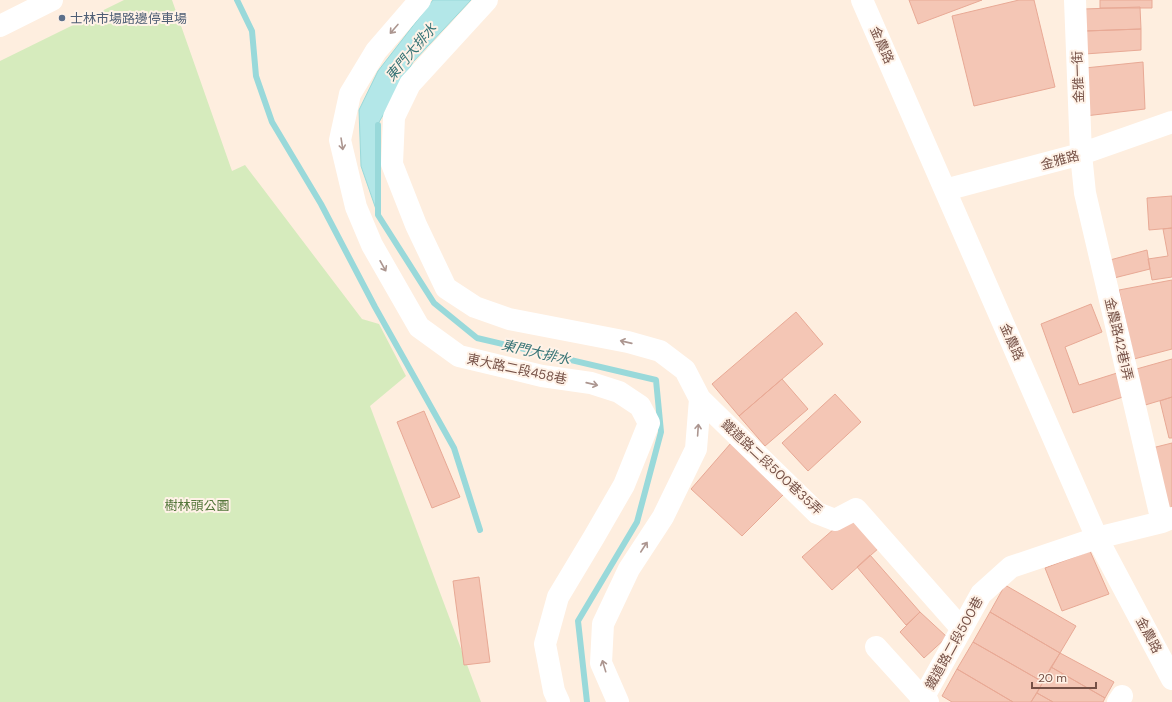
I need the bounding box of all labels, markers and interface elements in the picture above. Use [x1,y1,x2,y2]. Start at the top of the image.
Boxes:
place label: 士林市場路邊停車場 [70,10,187,27]
marker: 士林市場路邊停車場 [57,13,67,23]
water label: 東門大排水 [382,19,441,85]
one-way arrow [390,24,399,35]
street label: 金農路 [866,24,898,66]
street label: 金雅一街 [1069,51,1087,103]
one-way arrow [338,137,346,150]
street label: 金雅路 [1039,147,1081,173]
one-way arrow [380,260,388,272]
street label: 金農路42巷1弄 [1101,296,1137,382]
street label: 金農路 [996,321,1028,363]
water label: 東門大排水 [500,335,573,369]
one-way arrow [620,337,633,345]
street label: 東大路二段458巷 [465,350,569,388]
one-way arrow [585,380,598,388]
street label: 鐵道路二段500巷35弄 [718,416,826,518]
one-way arrow [694,424,701,437]
park label: 樹林頭公園 [164,497,230,514]
one-way arrow [640,541,648,552]
street label: 鐵道路二段500巷 [921,594,987,692]
street label: 金農路 [1132,614,1166,656]
one-way arrow [600,660,607,673]
scale bar [1032,664,1096,690]
text: 20 m [1038,670,1067,686]

